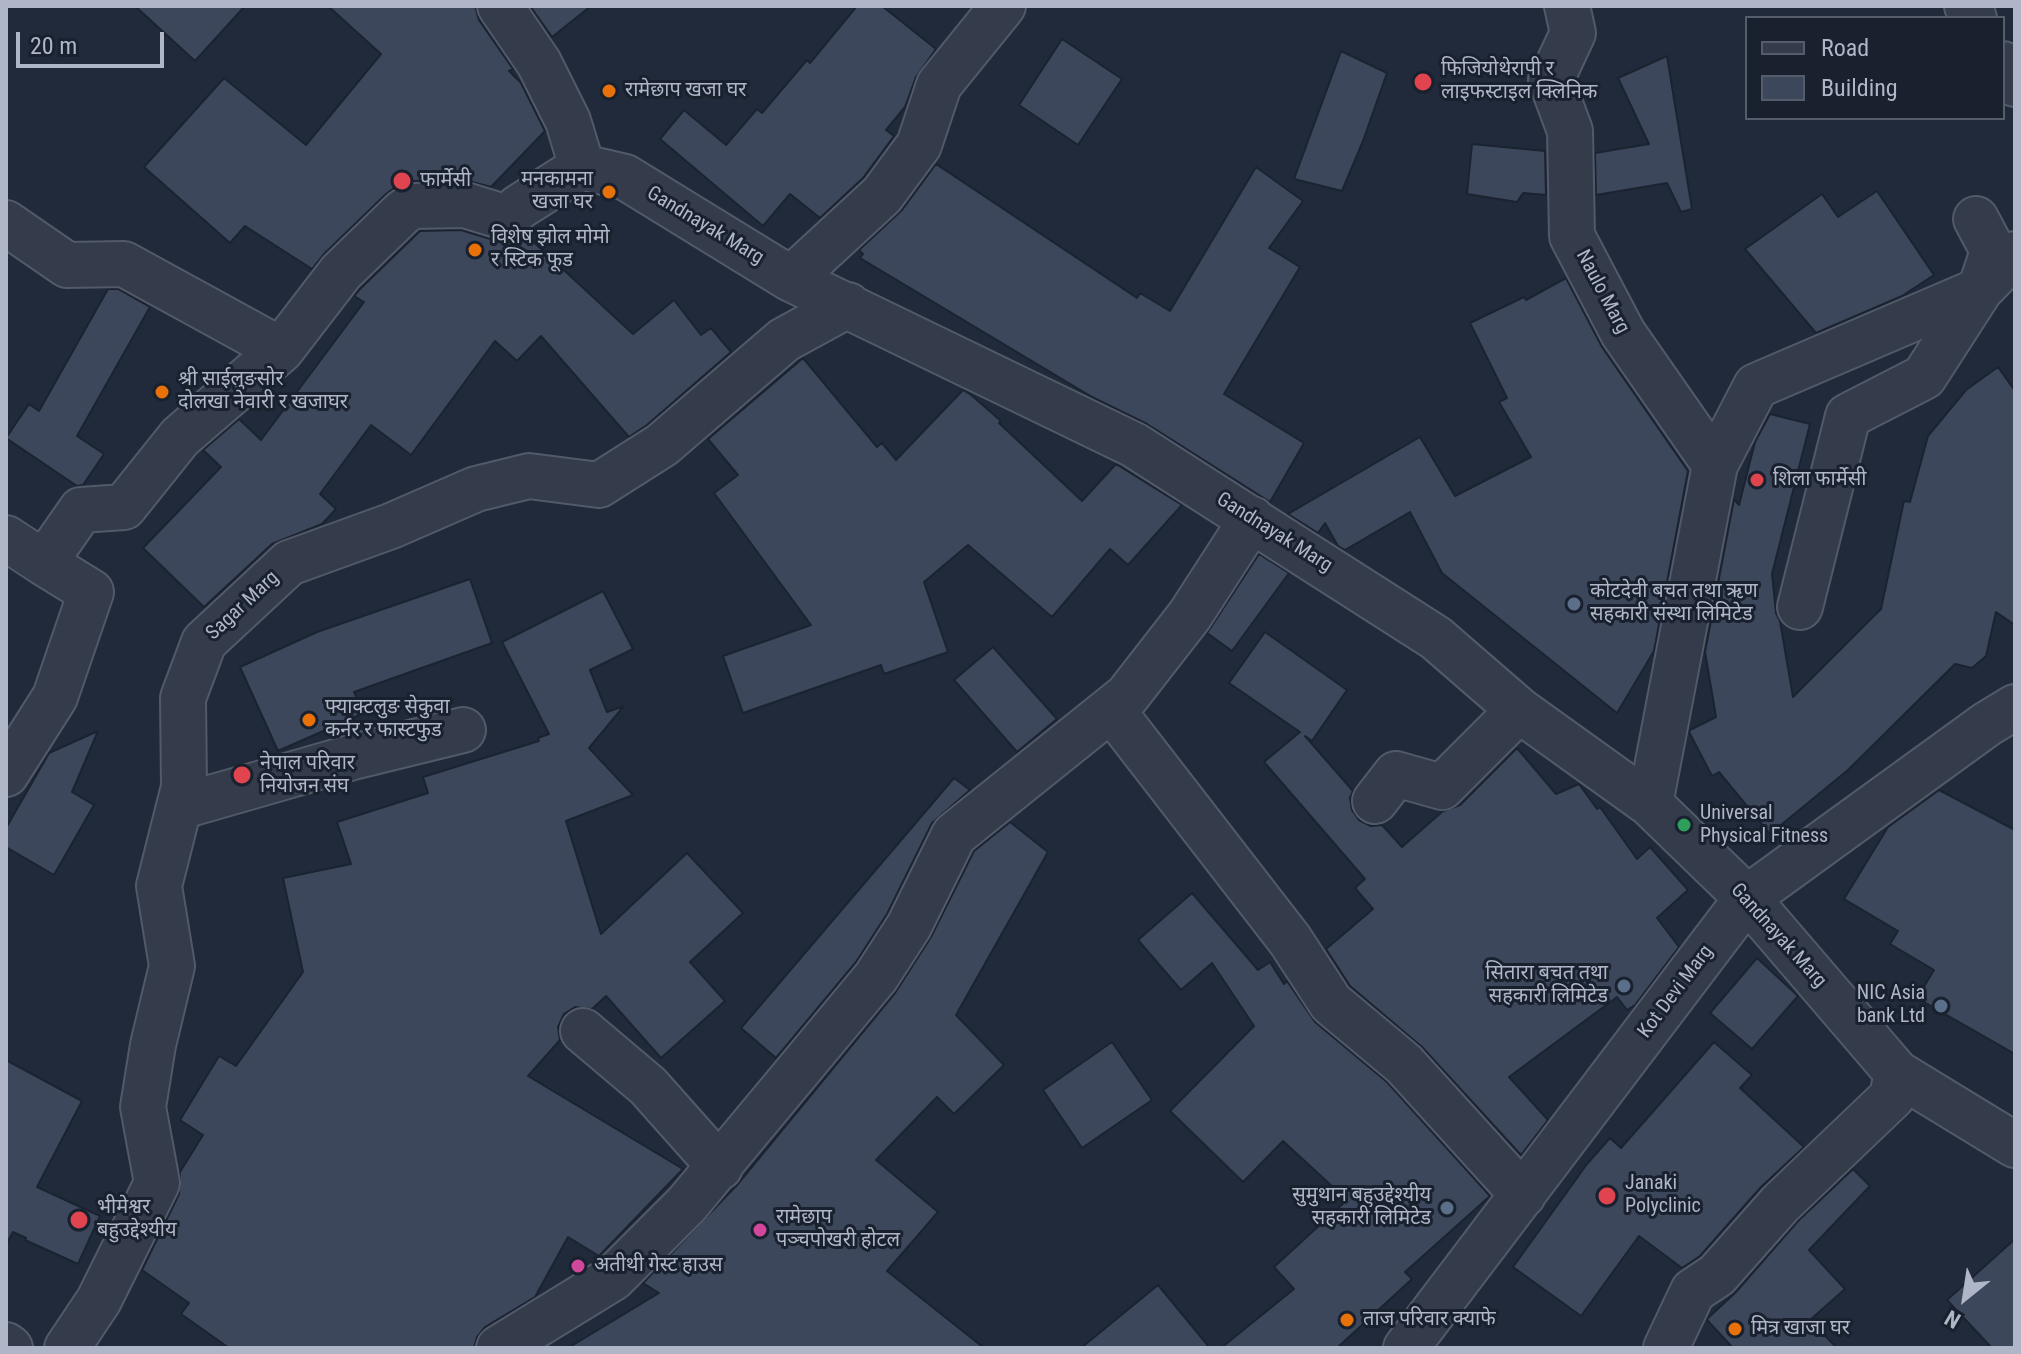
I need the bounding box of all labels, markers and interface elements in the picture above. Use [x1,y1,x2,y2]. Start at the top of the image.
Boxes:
scale bar [20,16,168,66]
legend [1745,16,2005,120]
text: 20 m [30,32,77,60]
text: Road [1821,34,1869,62]
place label: फिजियोथेरापी र लाइफस्टाइल क्लिनिक [1441,58,1597,105]
marker: फिजियोथेरापी र लाइफस्टाइल क्लिनिक [1412,71,1434,93]
text: Building [1821,74,1898,102]
place label: रामेछाप खजा घर [625,79,746,103]
marker: रामेछाप खजा घर [600,82,618,100]
place label: मनकामना खजा घर [521,168,593,215]
place label: फार्मेसी [420,169,471,193]
marker: फार्मेसी [391,170,413,192]
street label: Gandnayak Marg [642,182,768,270]
marker: मनकामना खजा घर [600,183,618,201]
place label: विशेष झोल मोमो र स्टिक फूड [491,226,610,273]
marker: विशेष झोल मोमो र स्टिक फूड [466,241,484,259]
street label: Naulo Marg [1570,246,1634,338]
place label: श्री साईलुङसोर दोलखा नेवारी र खजाघर [178,368,348,415]
marker: श्री साईलुङसोर दोलखा नेवारी र खजाघर [153,383,171,401]
place label: शिला फार्मेसी [1773,468,1866,492]
marker: शिला फार्मेसी [1748,471,1766,489]
street label: Gandnayak Marg [1212,488,1336,578]
street label: Sagar Marg [202,566,284,646]
place label: कोटदेवी बचत तथा ऋण सहकारी संस्था लिमिटेड [1590,580,1758,627]
marker: कोटदेवी बचत तथा ऋण सहकारी संस्था लिमिटेड [1565,595,1583,613]
place label: फ्याक्टलुङ सेकुवा कर्नर र फास्टफुड [325,696,450,743]
marker: फ्याक्टलुङ सेकुवा कर्नर र फास्टफुड [300,711,318,729]
place label: नेपाल परिवार नियोजन संघ [260,752,355,799]
marker: नेपाल परिवार नियोजन संघ [231,764,253,786]
place label: Universal Physical Fitness [1700,802,1828,849]
marker: Universal Physical Fitness [1675,816,1693,834]
street label: Gandnayak Marg [1725,879,1831,993]
street label: Kot Devi Marg [1633,941,1719,1043]
place label: सितारा बचत तथा सहकारी लिमिटेड [1485,962,1608,1009]
marker: सितारा बचत तथा सहकारी लिमिटेड [1615,977,1633,995]
place label: NIC Asia bank Ltd [1857,982,1925,1029]
marker: NIC Asia bank Ltd [1932,997,1950,1015]
place label: Janaki Polyclinic [1625,1172,1701,1219]
place label: सुमुथान बहुउद्देश्यीय सहकारी लिमिटेड [1292,1184,1431,1231]
marker: Janaki Polyclinic [1596,1185,1618,1207]
place label: भीमेश्वर बहुउद्देश्यीय [97,1196,177,1243]
marker: सुमुथान बहुउद्देश्यीय सहकारी लिमिटेड [1438,1199,1456,1217]
place label: रामेछाप पञ्चपोखरी होटल [776,1206,900,1253]
marker: भीमेश्वर बहुउद्देश्यीय [68,1209,90,1231]
marker: रामेछाप पञ्चपोखरी होटल [751,1221,769,1239]
place label: अतीथी गेस्ट हाउस [594,1254,722,1278]
marker: अतीथी गेस्ट हाउस [569,1257,587,1275]
north arrow [1925,1258,2005,1338]
text: N [1941,1305,1965,1333]
place label: ताज परिवार क्याफे [1363,1308,1496,1332]
marker: ताज परिवार क्याफे [1338,1311,1356,1329]
place label: मित्र खाजा घर [1751,1317,1850,1341]
marker: मित्र खाजा घर [1726,1320,1744,1338]

